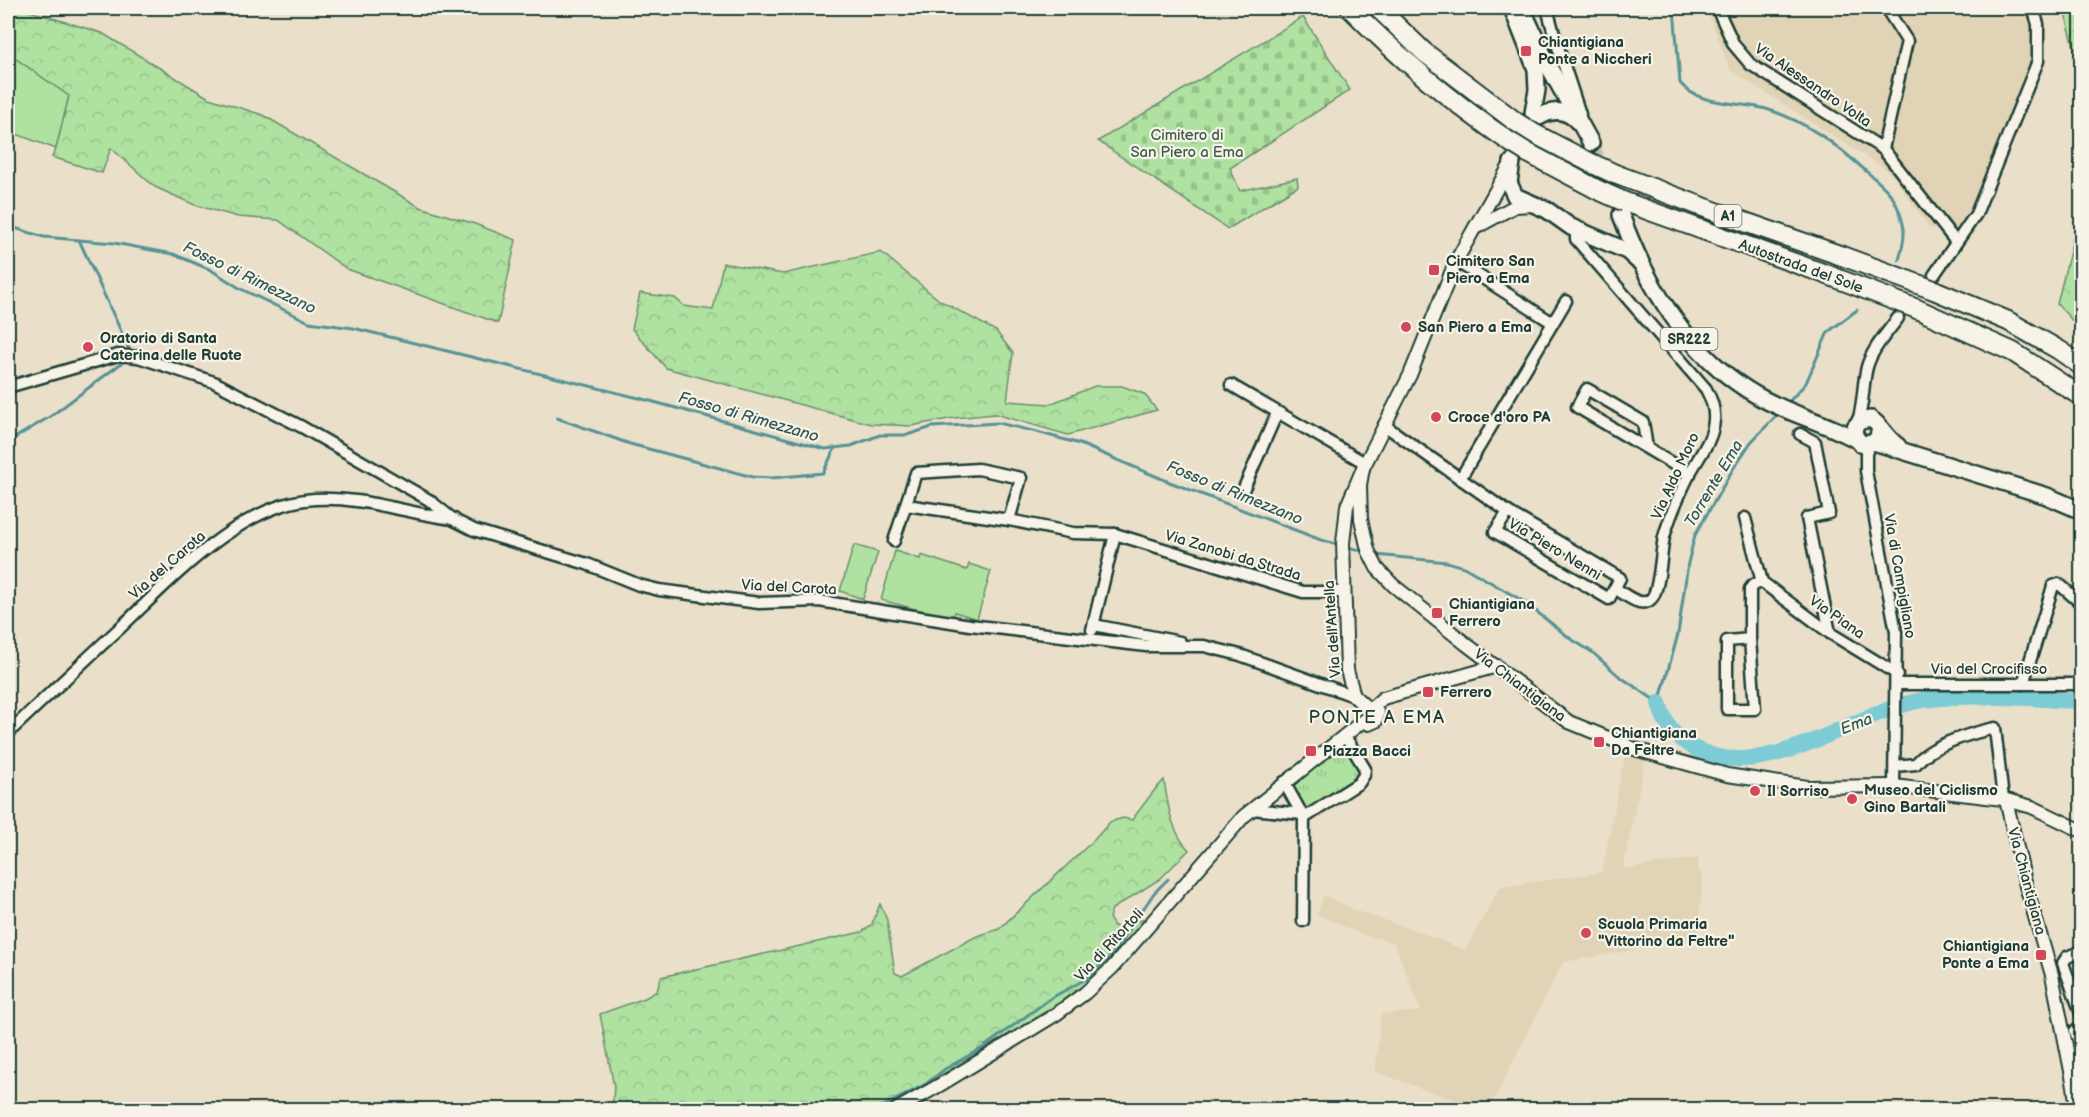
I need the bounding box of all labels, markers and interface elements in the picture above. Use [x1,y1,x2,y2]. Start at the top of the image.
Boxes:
place label: Chiantigiana Ponte a Niccheri [1538,33,1652,69]
street label: Via Alessandro Volta [1751,39,1875,132]
marker: Chiantigiana Ponte a Niccheri [1519,44,1533,58]
park label: Cimitero di San Piero a Ema [1131,126,1243,162]
road number: A1 [1714,205,1742,227]
street label: Autostrada del Sole [1736,235,1866,298]
water label: Fosso di Rimezzano [180,238,319,319]
place label: Cimitero San Piero a Ema [1446,252,1535,288]
marker: Cimitero San Piero a Ema [1427,263,1441,277]
place label: San Piero a Ema [1418,318,1532,337]
marker: San Piero a Ema [1399,320,1413,334]
road number: SR222 [1660,328,1718,350]
place label: Oratorio di Santa Caterina delle Ruote [100,329,242,365]
marker: Oratorio di Santa Caterina delle Ruote [81,340,95,354]
water label: Fosso di Rimezzano [676,388,821,447]
place label: Croce d'oro PA [1448,408,1551,427]
marker: Croce d'oro PA [1429,410,1443,424]
street label: Via Aldo Moro [1647,430,1704,523]
water label: Torrente Ema [1681,437,1748,530]
water label: Fosso di Rimezzano [1164,457,1305,529]
street label: Via di Campigliano [1879,512,1920,640]
street label: Via Piero Nenni [1505,514,1605,585]
street label: Via Zanobi da Strada [1163,526,1303,585]
street label: Via del Carota [125,527,210,604]
street label: Via del Carota [741,576,837,599]
street label: Via dell'Antella [1320,580,1345,678]
street label: Via Piana [1805,591,1868,643]
place label: Chiantigiana Ferrero [1449,595,1535,631]
marker: Chiantigiana Ferrero [1430,606,1444,620]
street label: Via Chiantigiana [1470,645,1570,726]
street label: Via del Crocifisso [1931,660,2047,679]
place label: Ferrero [1440,683,1492,702]
marker: Ferrero [1421,685,1435,699]
district label: PONTE A EMA [1309,707,1445,728]
water label: Ema [1838,710,1875,739]
place label: Chiantigiana Da Feltre [1611,724,1697,760]
marker: Chiantigiana Da Feltre [1592,735,1606,749]
place label: Piazza Bacci [1323,742,1411,761]
marker: Piazza Bacci [1304,744,1318,758]
place label: Museo del Ciclismo Gino Bartali [1864,781,1998,817]
place label: Il Sorriso [1767,782,1830,801]
marker: Il Sorriso [1748,784,1762,798]
marker: Museo del Ciclismo Gino Bartali [1845,792,1859,806]
street label: Via Chiantigiana [2003,825,2050,937]
street label: Via di Ritortoli [1071,905,1148,986]
place label: Scuola Primaria "Vittorino da Feltre" [1598,915,1735,951]
marker: Scuola Primaria "Vittorino da Feltre" [1579,926,1593,940]
place label: Chiantigiana Ponte a Ema [1942,937,2029,973]
marker: Chiantigiana Ponte a Ema [2034,948,2048,962]

